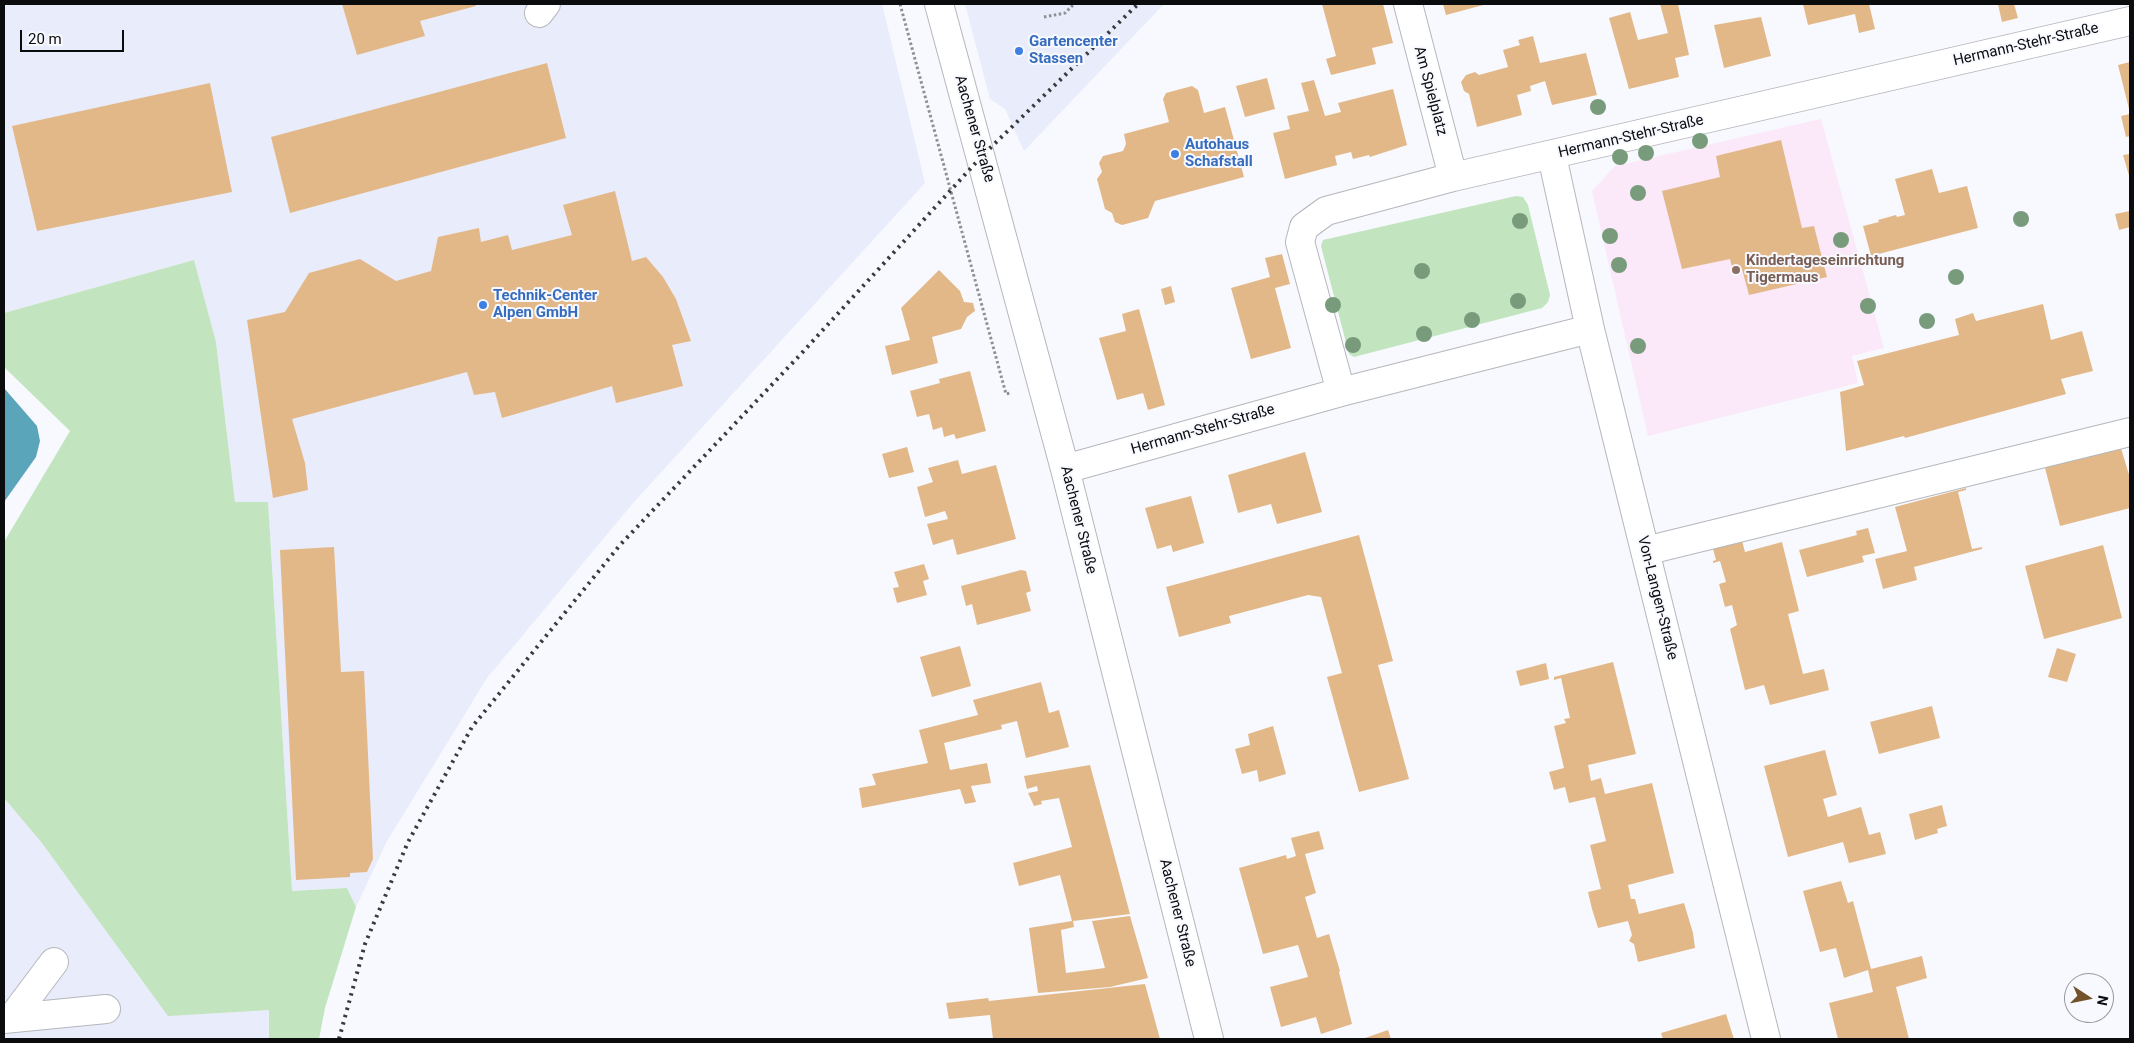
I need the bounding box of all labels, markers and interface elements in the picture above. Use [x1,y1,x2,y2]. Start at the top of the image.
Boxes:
scale bar [22,20,126,52]
street label: Hermann-Stehr-Straße [1952,20,2100,70]
text: 20 m [28,30,62,48]
place label: Gartencenter Stassen [1029,33,1118,68]
street label: Am Spielplatz [1409,44,1451,138]
marker: Gartencenter Stassen [1013,45,1025,57]
street label: Aachener Straße [950,73,998,185]
street label: Hermann-Stehr-Straße [1557,112,1705,162]
place label: Autohaus Schafstall [1185,136,1253,171]
marker: Autohaus Schafstall [1169,148,1181,160]
place label: Kindertageseinrichtung Tigermaus [1746,252,1904,287]
marker: Kindertageseinrichtung Tigermaus [1730,264,1742,276]
place label: Technik-Center Alpen GmbH [493,287,597,322]
marker: Technik-Center Alpen GmbH [477,299,489,311]
street label: Hermann-Stehr-Straße [1129,401,1277,459]
street label: Aachener Straße [1056,464,1100,576]
street label: Von-Langen-Straße [1633,534,1681,662]
street label: Aachener Straße [1155,857,1199,969]
north arrow [2064,973,2114,1023]
text: N [2094,994,2112,1007]

